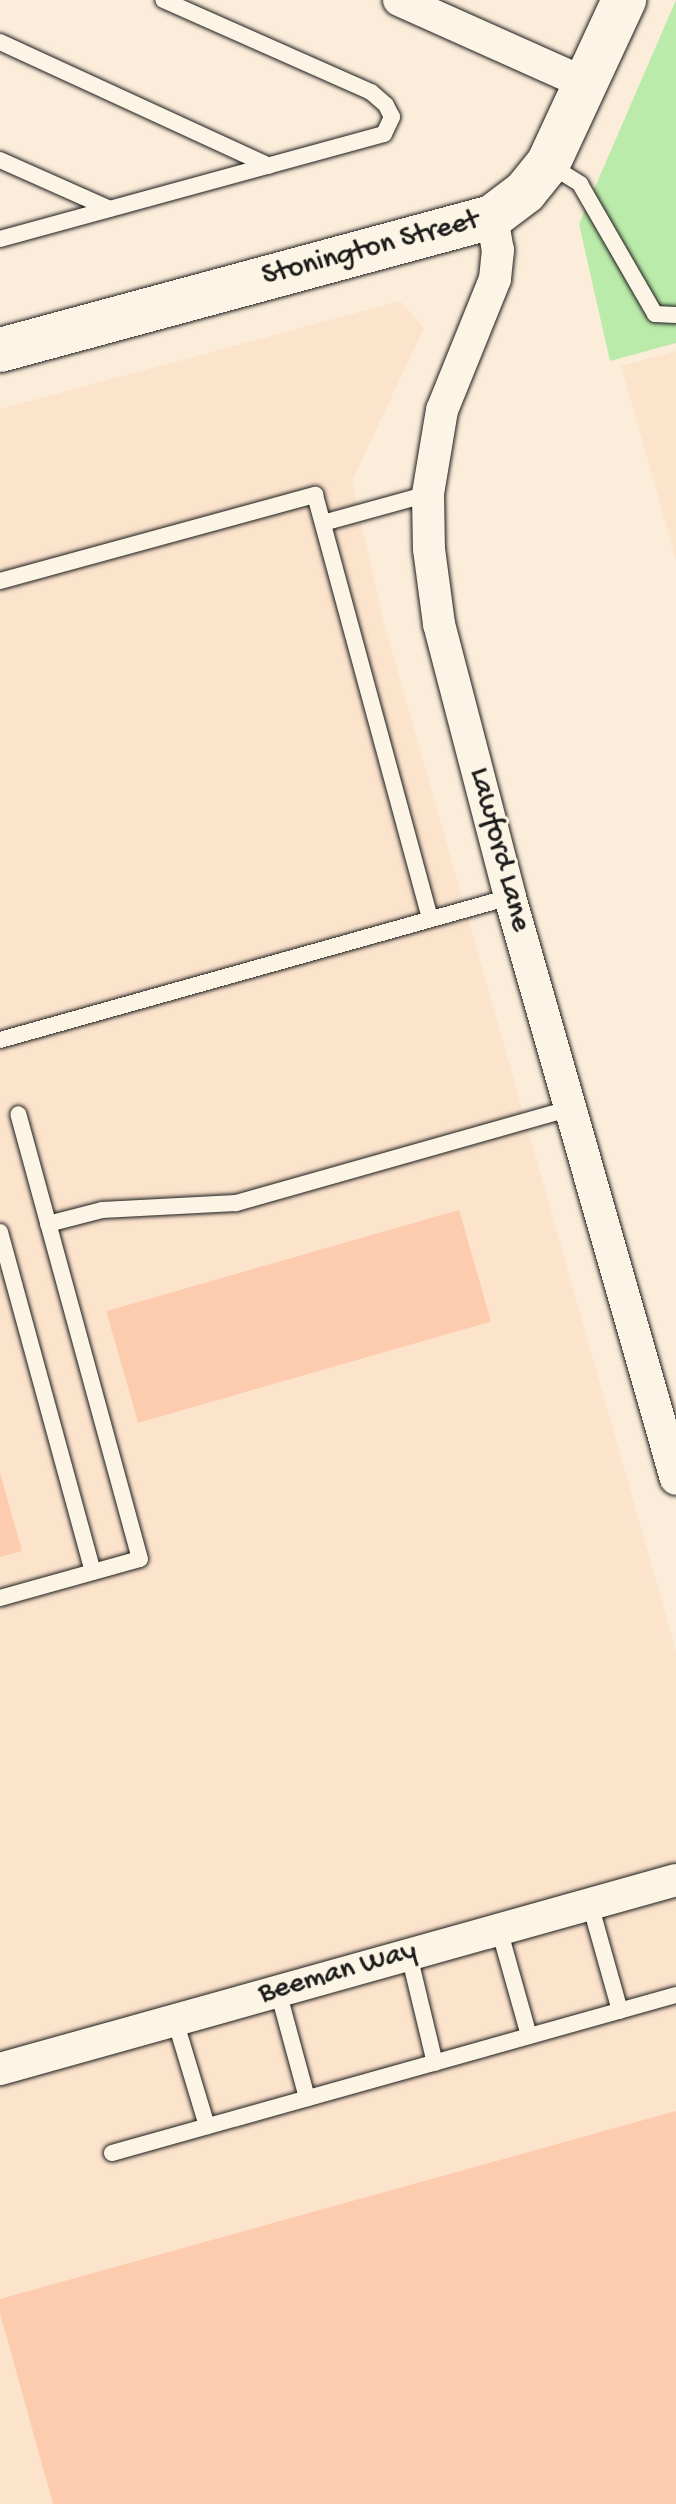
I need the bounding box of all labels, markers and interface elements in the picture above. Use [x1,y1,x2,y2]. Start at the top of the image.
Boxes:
street label: Stonington Street [259,204,483,296]
street label: Lawford Lane [459,764,537,936]
street label: Beeman Way [255,1934,421,2014]

